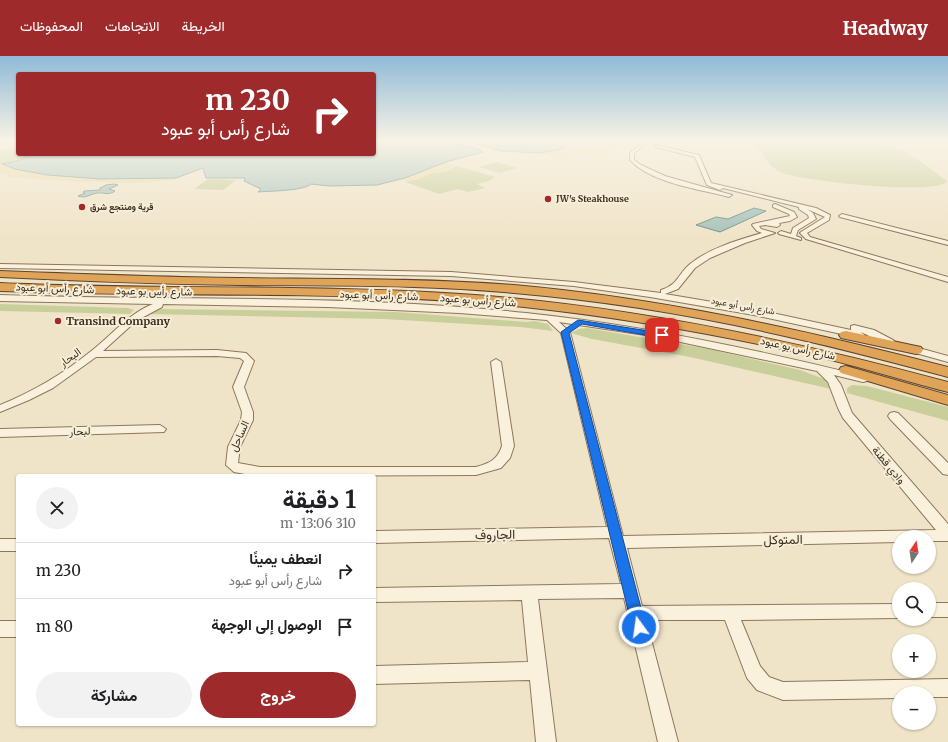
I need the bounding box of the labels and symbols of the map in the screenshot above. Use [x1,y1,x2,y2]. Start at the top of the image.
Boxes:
place label: JW's Steakhouse [555,193,629,204]
marker: JW's Steakhouse [543,194,553,204]
place label: قرية ومنتجع شرق [90,201,154,214]
marker: قرية ومنتجع شرق [77,202,87,212]
street label: شارع رأس أبو عبود [15,280,95,297]
street label: شارع رأس بو عبود [116,283,193,300]
street label: شارع رأس أبو عبود [339,287,419,304]
street label: شارع رأس بو عبود [439,290,517,311]
street label: شارع رأس أبو عبود [710,294,776,318]
place label: Transind Company [66,314,171,328]
marker: Transind Company [53,316,63,326]
pin [645,318,679,352]
street label: شارع رأس بو عبود [759,333,837,364]
street label: البحار [55,344,84,370]
street label: الساحل [226,418,252,454]
street label: لبحار [68,424,91,438]
street label: وادي قطنة [867,443,909,489]
street label: الجاروف [475,526,515,543]
north arrow [892,530,936,574]
street label: المتوكل [763,531,803,548]
position arrow [618,606,660,648]

